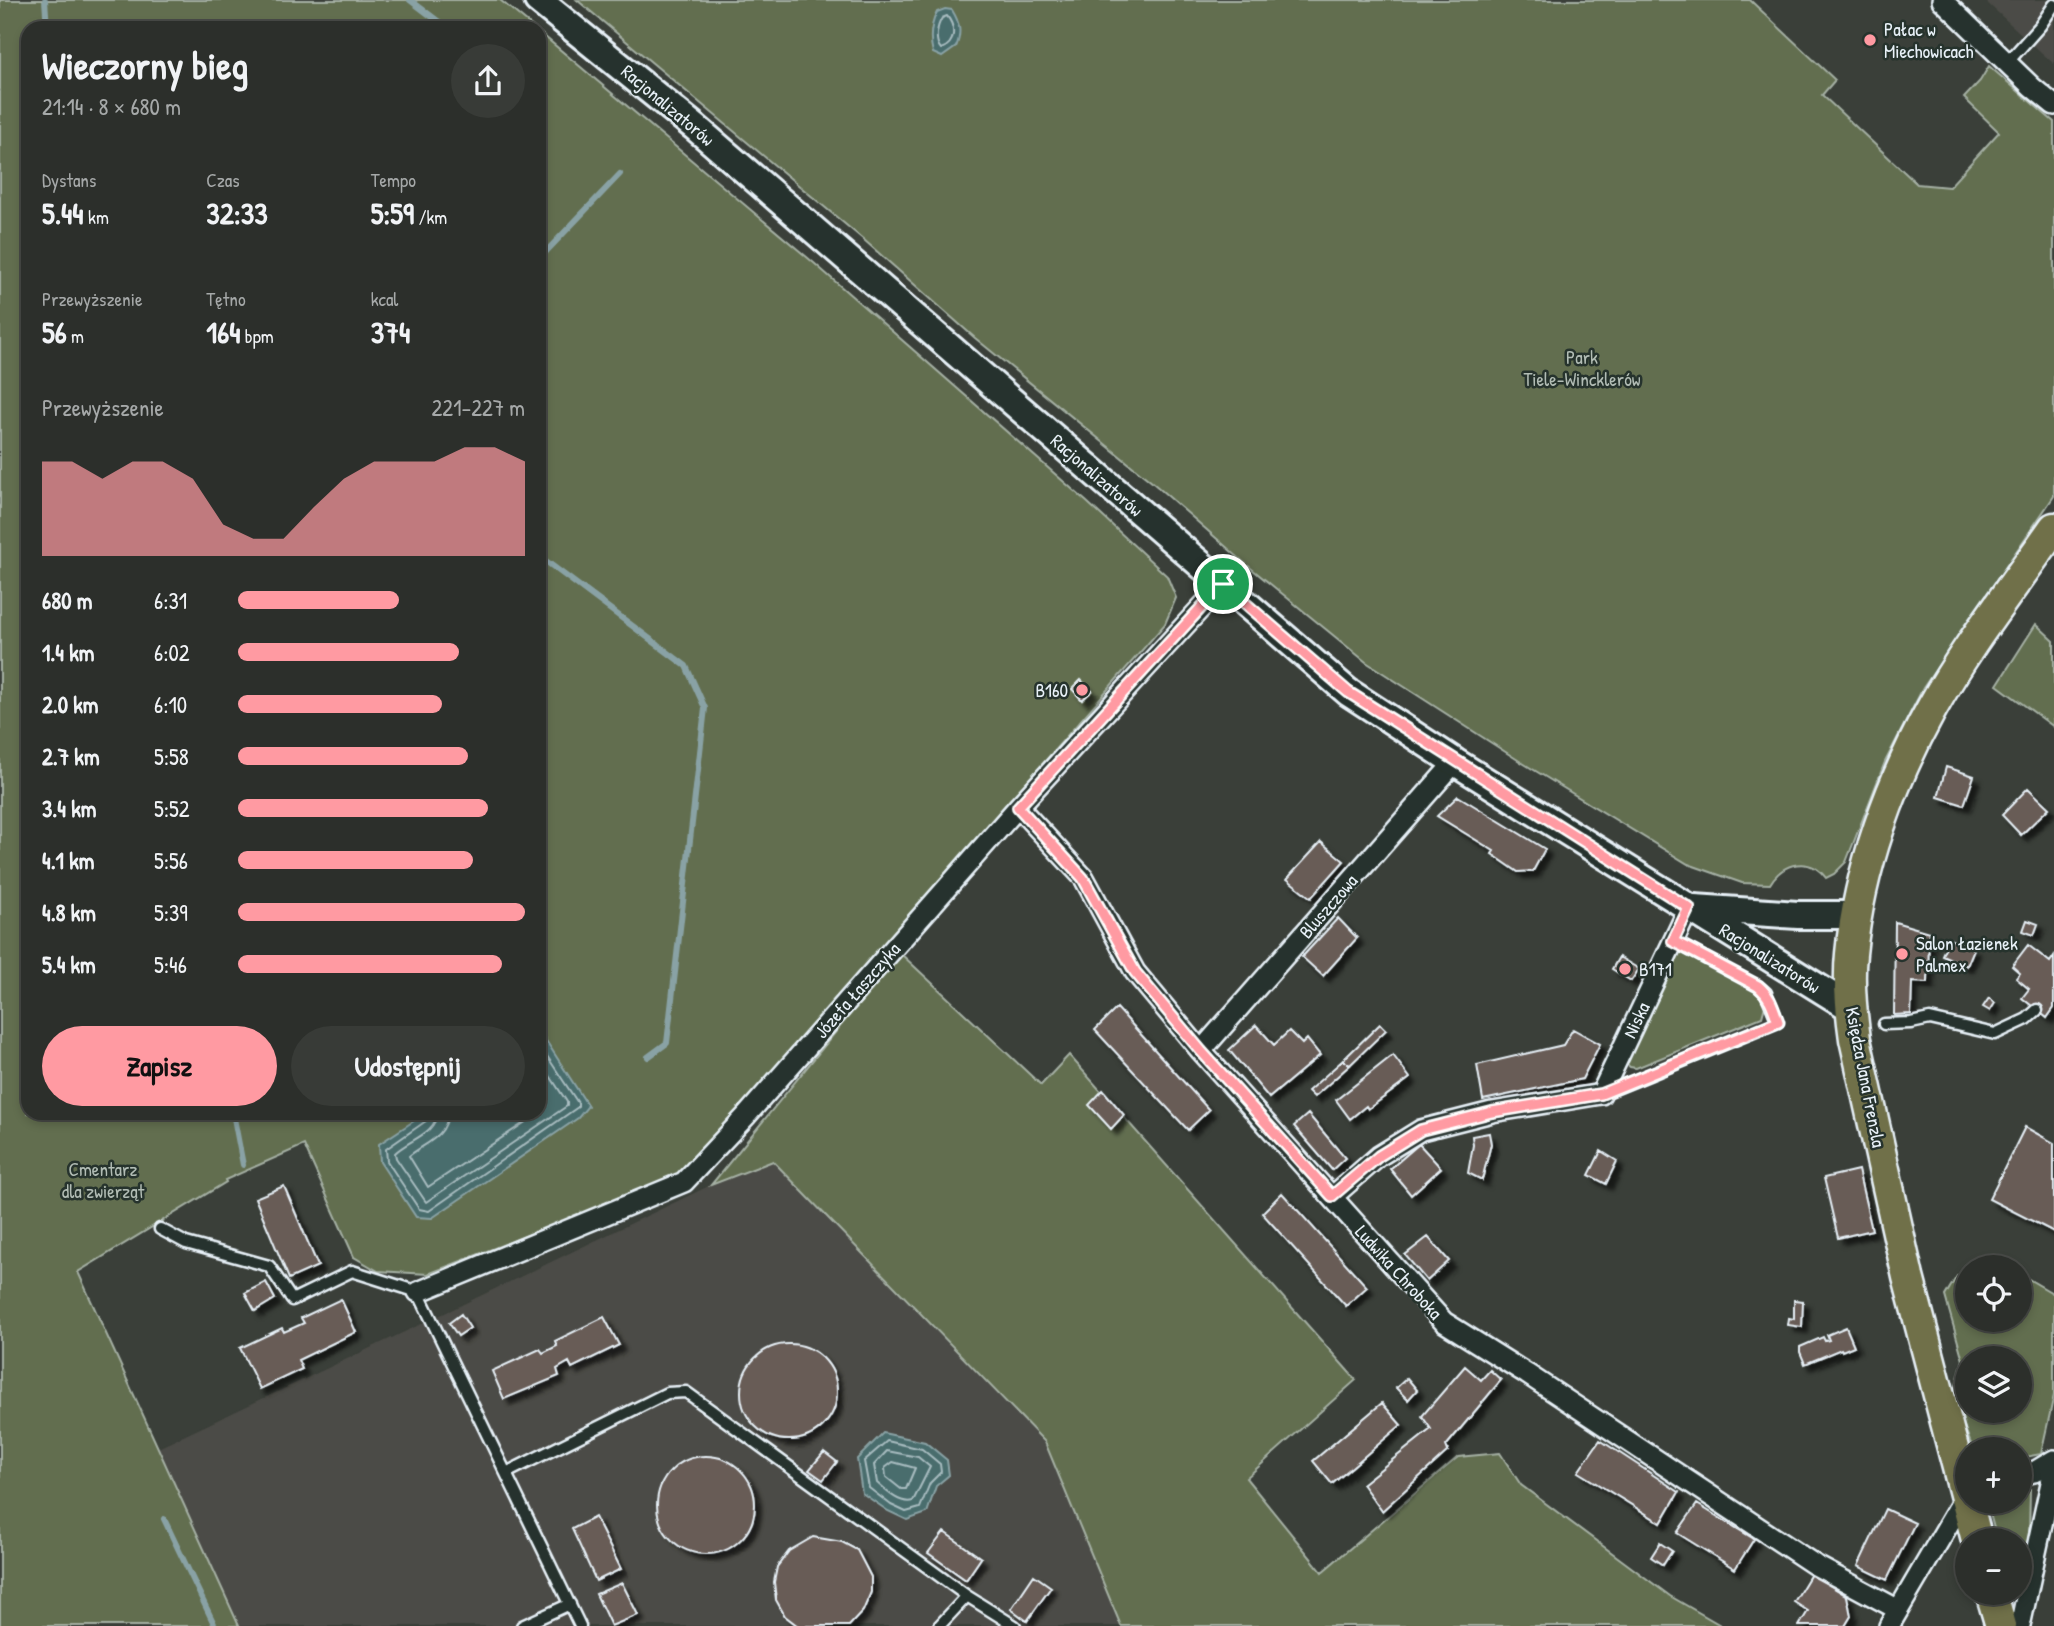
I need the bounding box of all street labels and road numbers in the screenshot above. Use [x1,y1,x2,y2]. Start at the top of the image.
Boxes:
street label: Racjonalizatorów [616,58,720,152]
street label: Racjonalizatorów [1045,428,1149,522]
street label: Bluszczowa [1293,868,1363,944]
street label: Racjonalizatorów [1715,917,1826,999]
street label: Józefa Łaszczyka [808,936,906,1044]
street label: Niska [1616,997,1656,1042]
street label: Księdza Jana Frenzla [1840,1005,1892,1150]
street label: Ludwika Chroboka [1350,1219,1449,1325]

